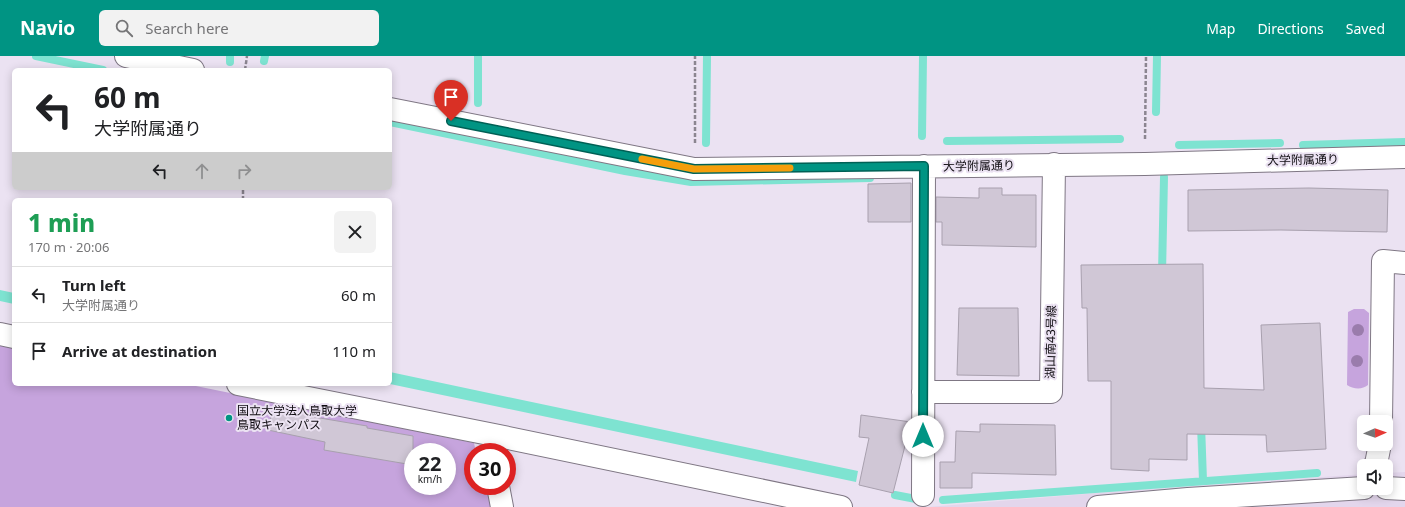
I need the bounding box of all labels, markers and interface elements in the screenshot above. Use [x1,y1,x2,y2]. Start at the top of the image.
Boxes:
search box [99,10,379,46]
text: Navio [20,15,75,41]
icon: search [113,17,135,39]
text: Search here [145,18,229,38]
text: Map [1206,19,1235,38]
text: Directions [1257,19,1324,38]
text: Saved [1346,19,1385,38]
text: 60 m [94,78,161,116]
pin [434,80,468,121]
icon: left [28,84,80,136]
icon: arrive [440,86,462,108]
text: 大学附属通り [94,116,202,140]
street label: 大学附属通り [1267,150,1339,169]
street label: 大学附属通り [943,156,1015,175]
icon: left [149,160,171,182]
icon: ahead [191,160,213,182]
icon: right [233,160,255,182]
text: 1 min [28,206,95,239]
button: close [334,211,376,253]
text: 170 m · 20:06 [28,238,109,256]
text: Turn left [62,275,126,295]
icon: left [28,284,50,306]
text: 60 m [341,285,376,305]
text: 大学附属通り [62,296,140,314]
street label: 湖山南43号線 [1041,305,1060,379]
icon: arrive [28,340,50,362]
text: Arrive at destination [62,341,217,361]
text: 110 m [332,341,376,361]
place label: 国立大学法人鳥取大学 鳥取キャンパス [237,402,357,433]
marker: 国立大学法人鳥取大学 鳥取キャンパス [224,413,234,423]
position arrow [902,415,944,457]
north arrow [1357,415,1393,451]
map controls [1357,415,1393,495]
speed limit sign: 30 [464,443,516,495]
text: 22 [419,450,441,477]
button: sound [1357,459,1393,495]
text: km/h [418,472,442,486]

